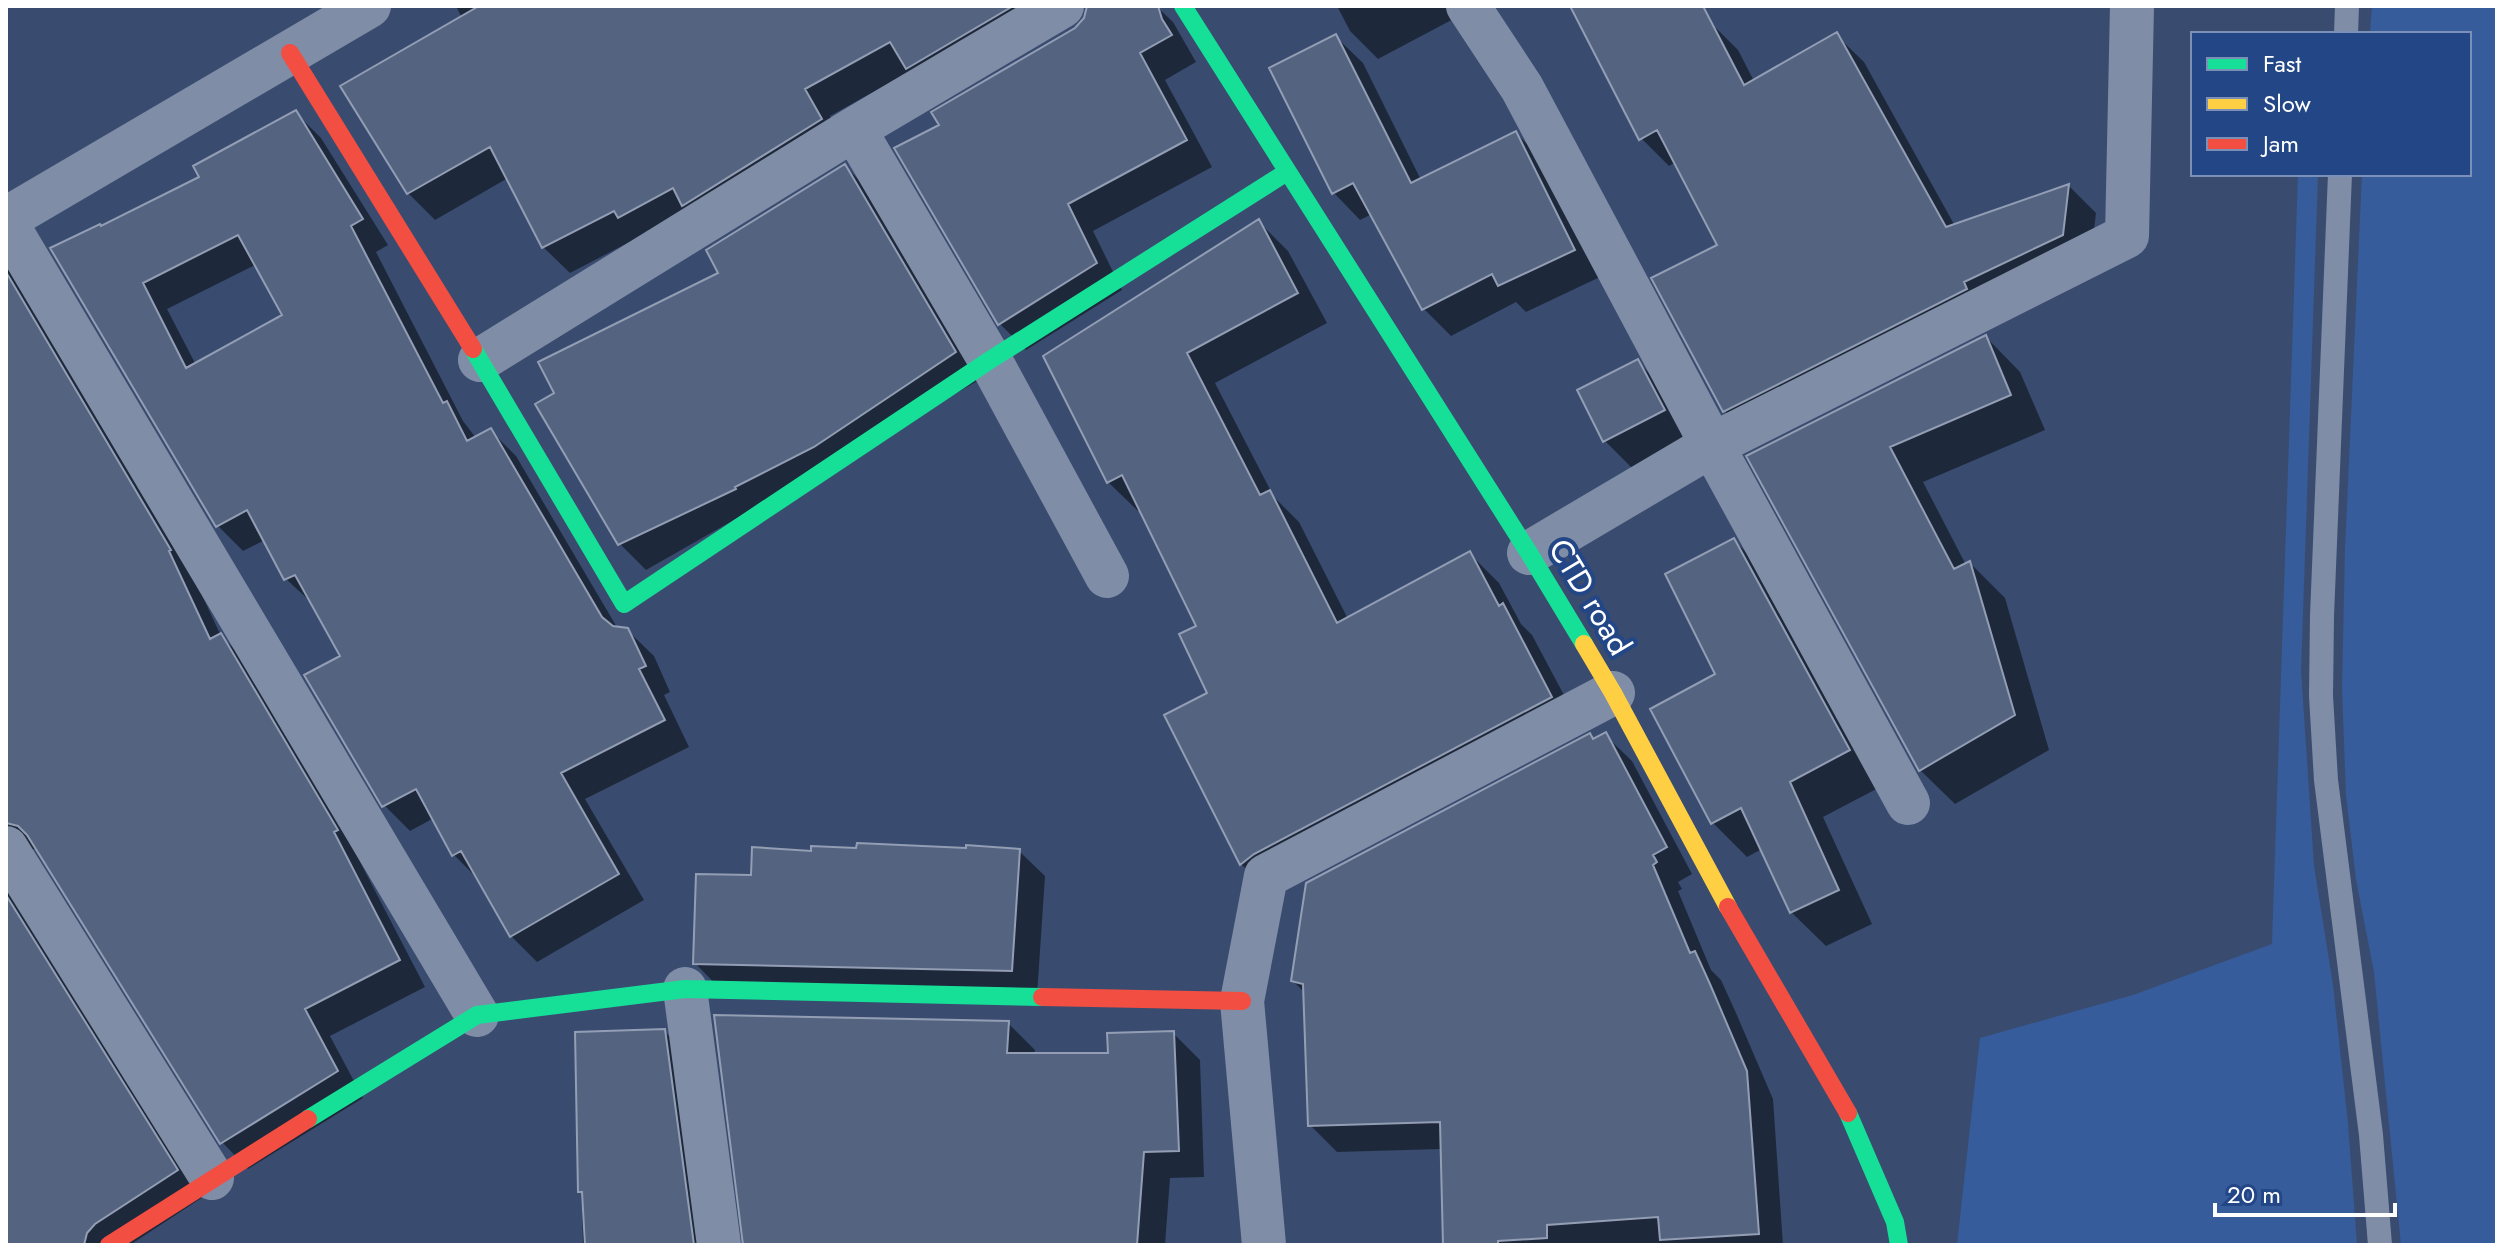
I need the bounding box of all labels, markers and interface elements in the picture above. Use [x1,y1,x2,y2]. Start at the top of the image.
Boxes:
legend [2191,32,2471,176]
text: Fast [2263,46,2301,81]
text: Slow [2263,86,2311,121]
text: Jam [2260,126,2299,161]
street label: CTD road [1537,530,1643,664]
scale bar [2215,1167,2395,1217]
text: 20 m [2227,1177,2281,1212]

